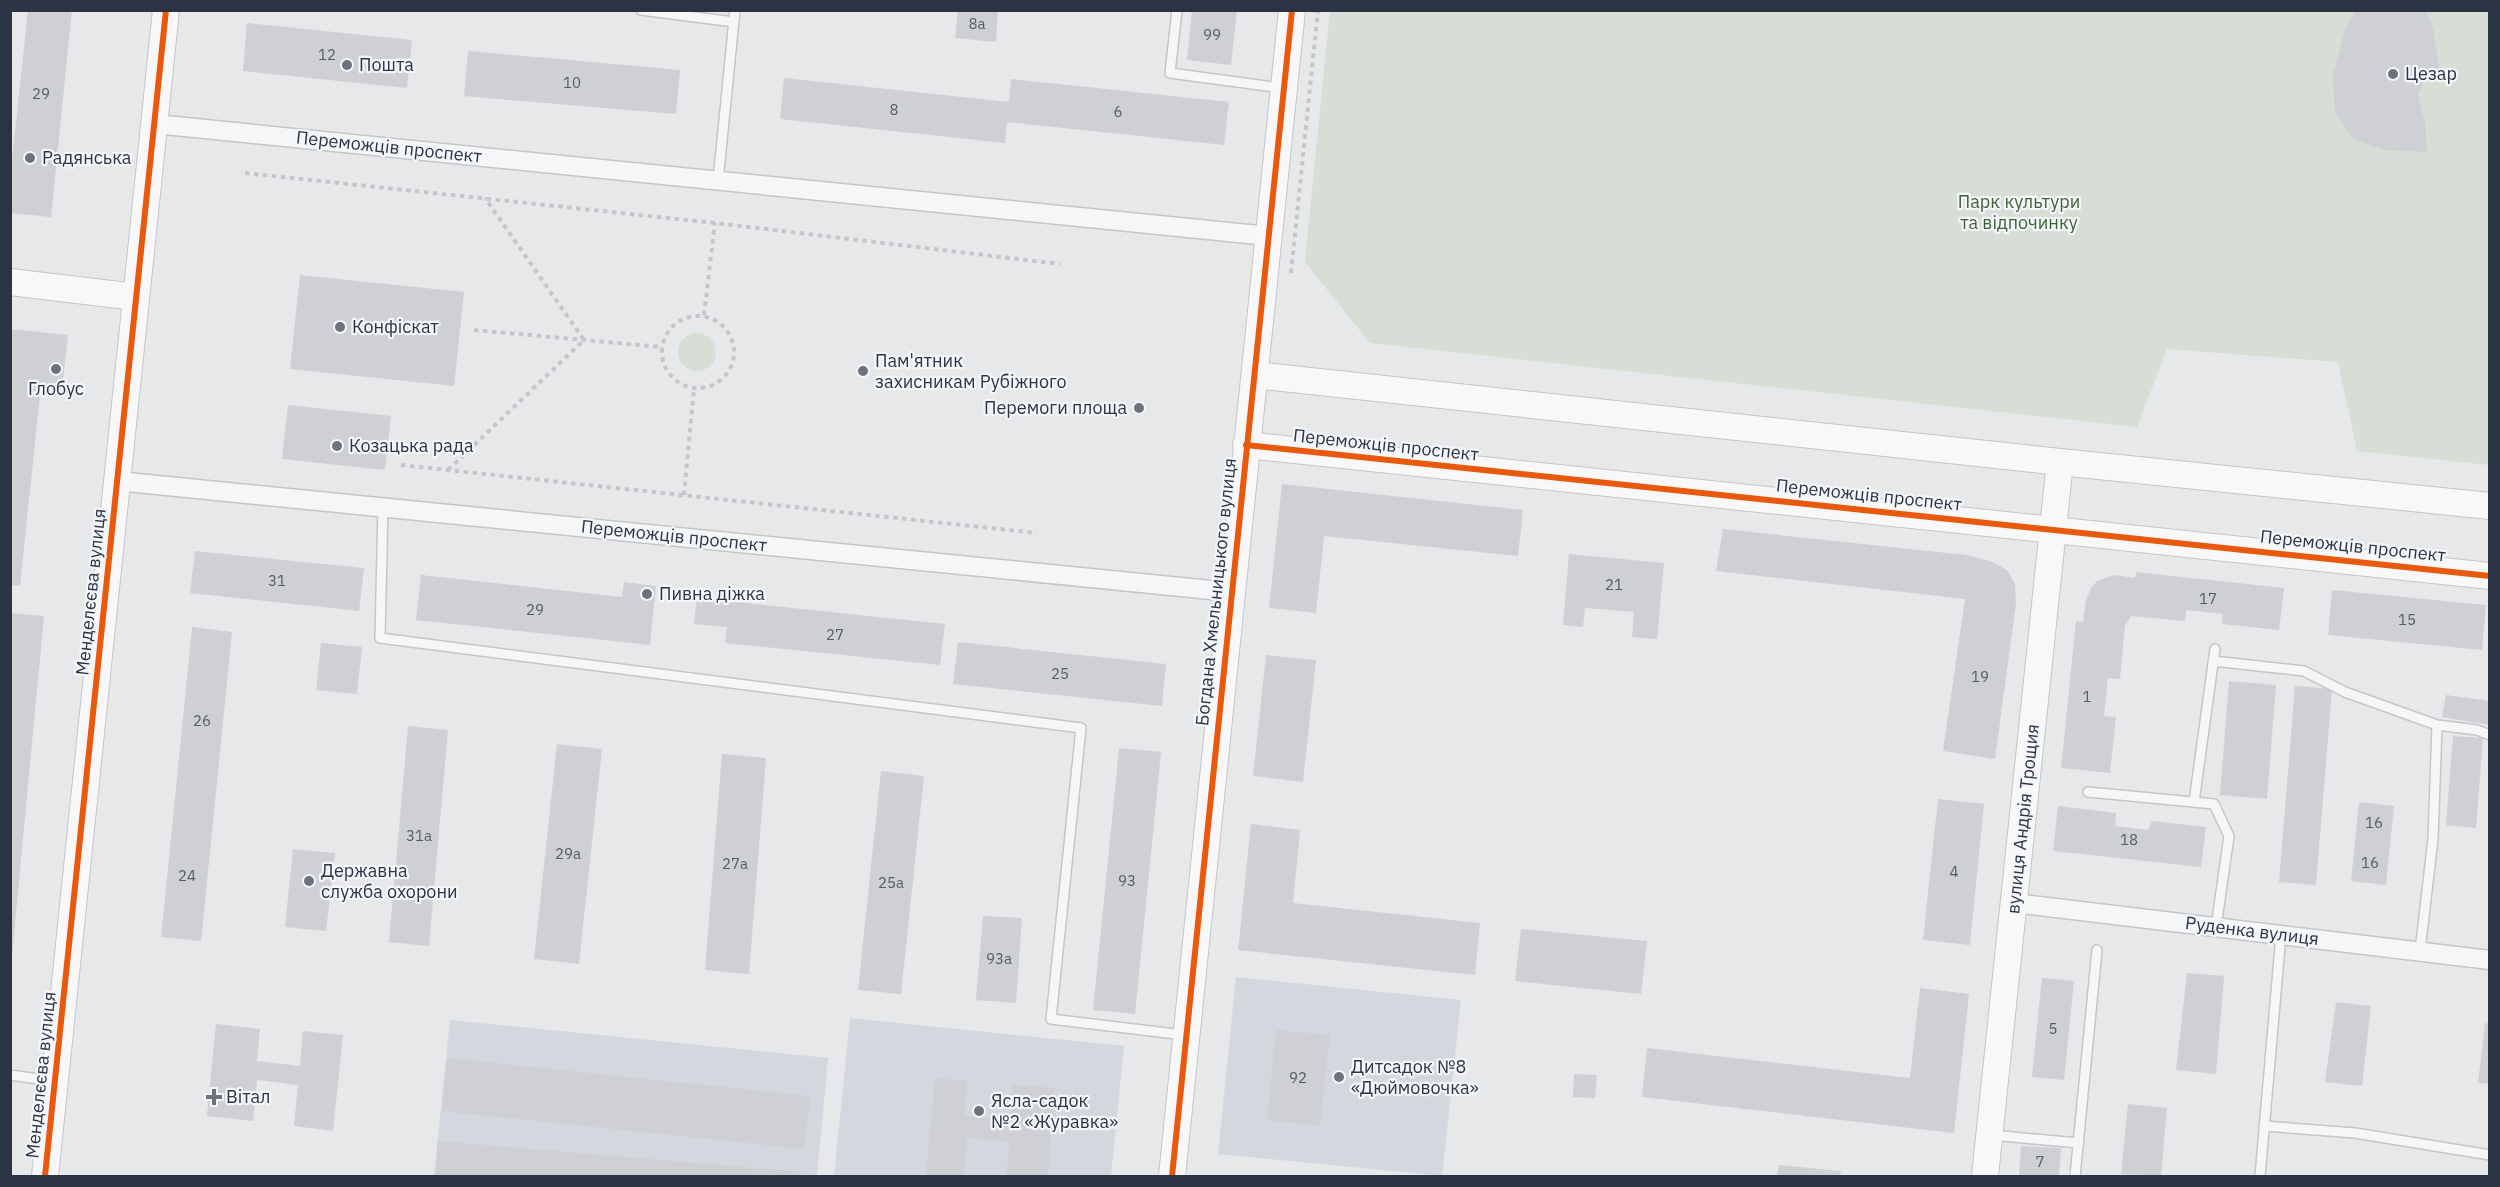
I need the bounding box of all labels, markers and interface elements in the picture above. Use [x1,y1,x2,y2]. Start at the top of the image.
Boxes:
house number: 8а [968,14,986,33]
house number: 99 [1203,25,1221,44]
house number: 12 [318,45,336,64]
place label: Пошта [359,53,414,76]
marker: Пошта [340,58,354,72]
place label: Цезар [2405,62,2457,85]
marker: Цезар [2386,67,2400,81]
house number: 10 [563,73,581,92]
house number: 29 [32,84,50,103]
house number: 8 [889,100,899,119]
house number: 6 [1113,102,1123,121]
street label: Переможців проспект [295,125,484,168]
place label: Радянська [42,146,132,169]
marker: Радянська [23,151,37,165]
park label: Парк культури та відпочинку [1958,190,2080,234]
place label: Конфіскат [352,315,439,338]
marker: Конфіскат [333,320,347,334]
place label: Пам'ятник захисникам Рубіжного [875,349,1067,393]
marker: Глобус [49,362,63,376]
marker: Пам'ятник захисникам Рубіжного [856,364,870,378]
place label: Глобус [28,377,84,400]
place label: Перемоги площа [984,396,1127,419]
marker: Перемоги площа [1132,401,1146,415]
street label: Переможців проспект [1292,423,1481,466]
place label: Козацька рада [349,434,474,457]
marker: Козацька рада [330,439,344,453]
street label: Богдана Хмельницького вулиця [1190,457,1241,727]
street label: Переможців проспект [1775,473,1964,516]
street label: Менделєєва вулиця [70,507,111,677]
street label: Переможців проспект [580,514,769,557]
street label: Переможців проспект [2259,524,2448,567]
house number: 31 [268,571,286,590]
house number: 21 [1605,575,1623,594]
place label: Пивна діжка [659,582,765,605]
marker: Пивна діжка [640,587,654,601]
house number: 17 [2199,589,2217,608]
house number: 29 [526,600,544,619]
house number: 15 [2398,610,2416,629]
house number: 27 [826,625,844,644]
house number: 25 [1051,664,1069,683]
house number: 19 [1971,667,1989,686]
house number: 1 [2082,687,2092,706]
house number: 26 [193,711,211,730]
street label: вулиця Андрія Трощия [2001,723,2044,915]
house number: 16 [2365,813,2383,832]
house number: 31а [406,826,432,845]
house number: 18 [2120,830,2138,849]
house number: 29а [555,844,581,863]
house number: 16 [2361,853,2379,872]
house number: 27а [722,854,748,873]
place label: Державна служба охорони [321,859,458,903]
house number: 4 [1949,862,1959,881]
house number: 24 [178,866,196,885]
house number: 93 [1118,871,1136,890]
house number: 25а [878,873,904,892]
marker: Державна служба охорони [302,874,316,888]
street label: Руденка вулиця [2184,911,2320,950]
house number: 93а [986,949,1012,968]
street label: Менделєєва вулиця [20,990,61,1160]
house number: 5 [2048,1019,2058,1038]
place label: Дитсадок №8 «Дюймовочка» [1351,1055,1479,1099]
house number: 92 [1289,1068,1307,1087]
marker: Дитсадок №8 «Дюймовочка» [1332,1070,1346,1084]
place label: Вітал [226,1085,270,1108]
place label: Ясла-садок №2 «Журавка» [991,1089,1118,1133]
marker: Вітал [207,1090,221,1104]
marker: Ясла-садок №2 «Журавка» [972,1104,986,1118]
house number: 7 [2035,1152,2045,1171]

